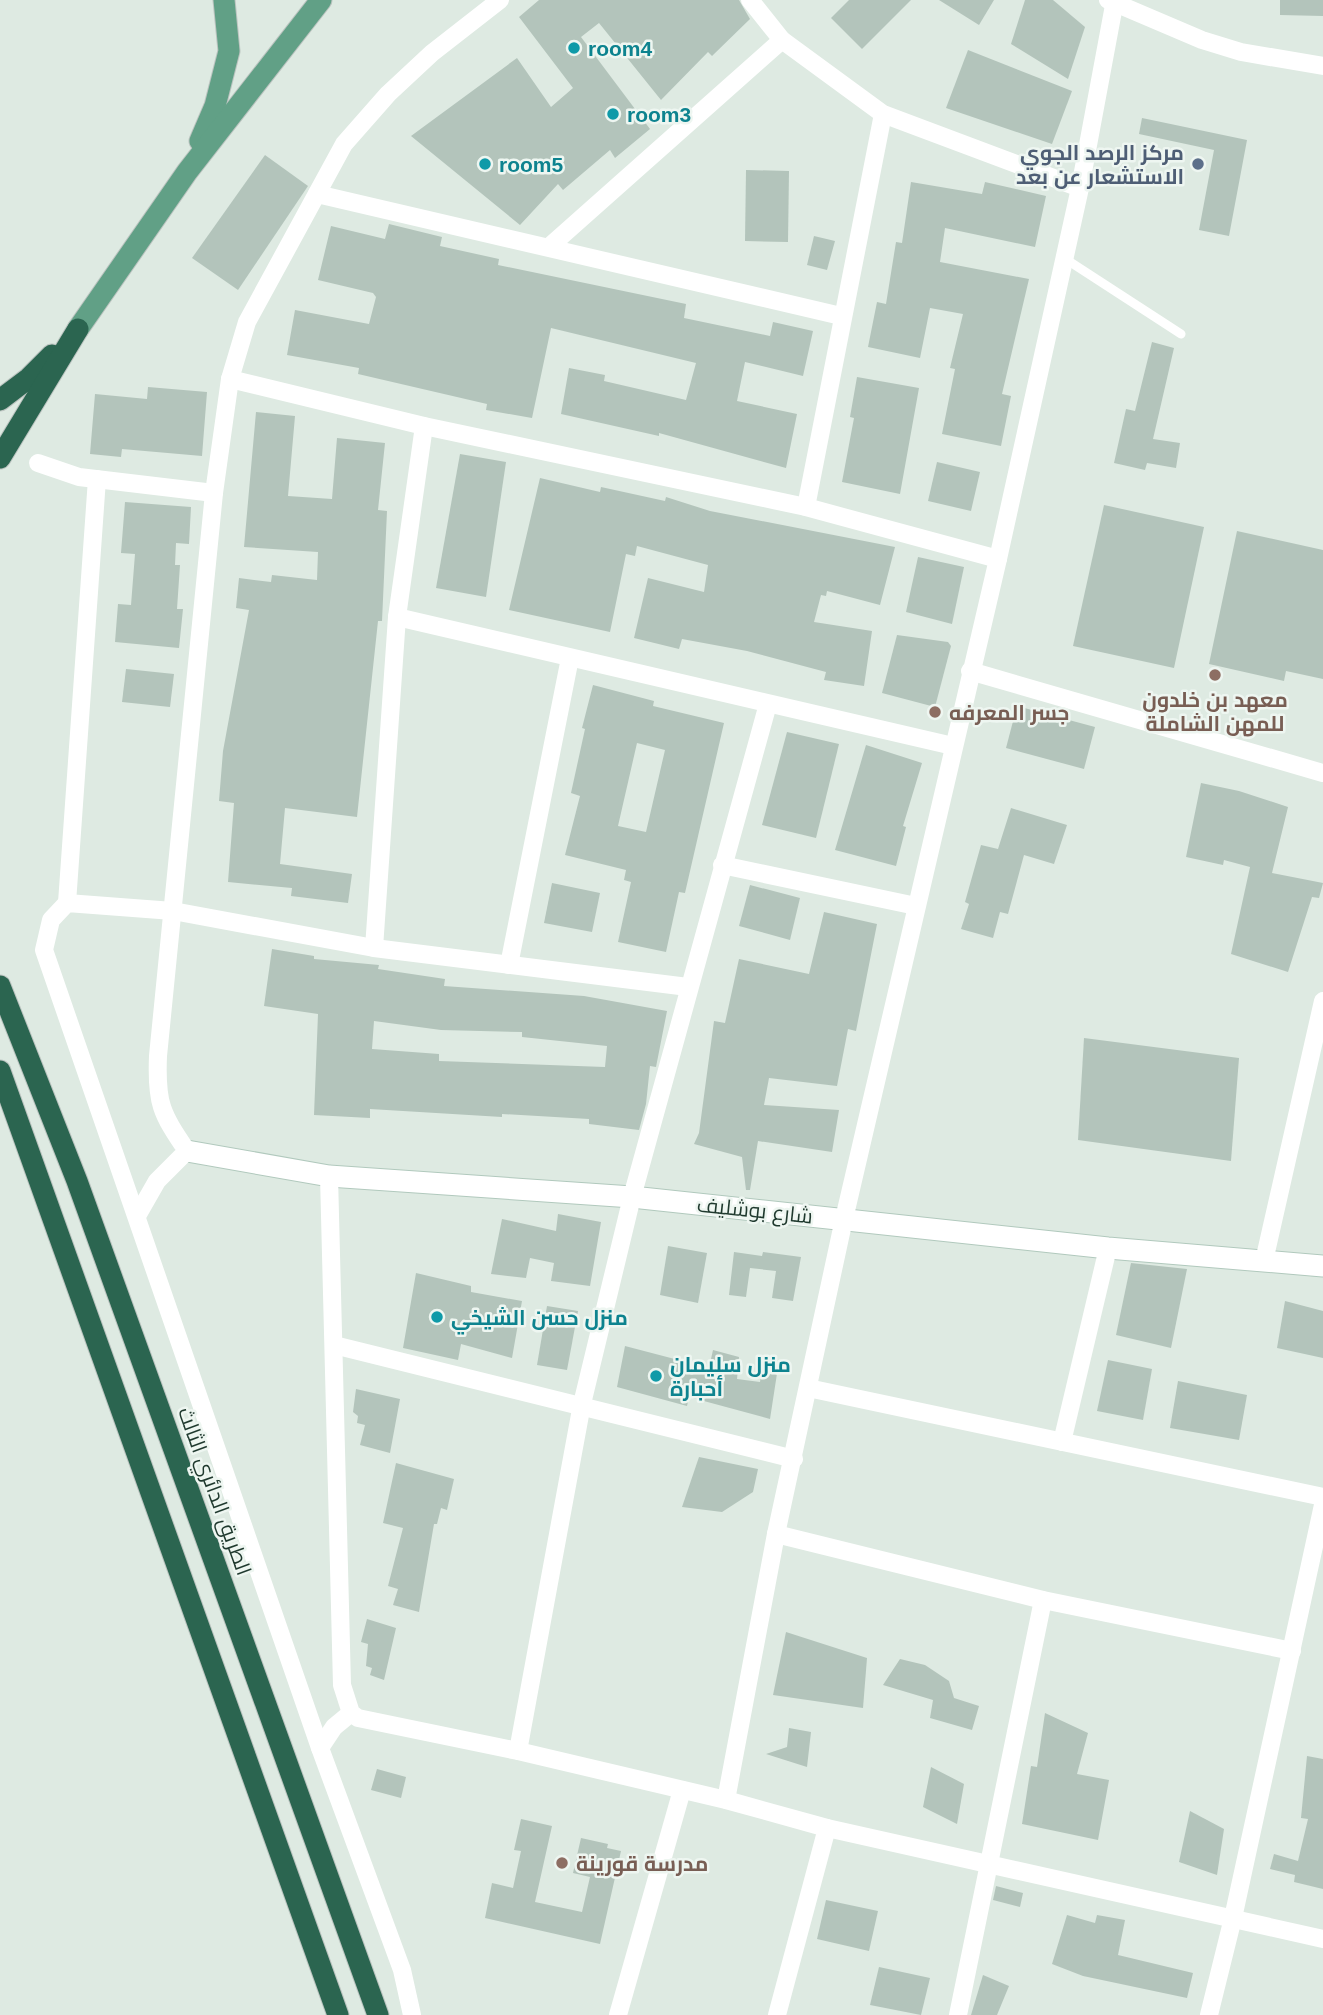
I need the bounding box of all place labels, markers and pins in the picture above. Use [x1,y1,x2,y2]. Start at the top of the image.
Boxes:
place label: room4 [588,37,653,60]
marker: room4 [566,40,582,56]
place label: room3 [627,103,691,126]
marker: room3 [605,106,621,122]
place label: مركز الرصد الجوي الاستشعار عن بعد [1016,141,1184,189]
place label: room5 [499,153,564,176]
marker: room5 [477,156,493,172]
marker: مركز الرصد الجوي الاستشعار عن بعد [1190,156,1206,172]
marker: معهد بن خلدون للمهن الشاملة [1207,667,1223,683]
place label: معهد بن خلدون للمهن الشاملة [1142,688,1288,737]
place label: جسر المعرفه [949,701,1069,725]
marker: جسر المعرفه [927,704,943,720]
place label: منزل حسن الشيخي [451,1306,628,1335]
marker: منزل حسن الشيخي [429,1309,445,1325]
place label: منزل سليمان أحبارة [670,1353,791,1401]
marker: منزل سليمان أحبارة [648,1368,664,1384]
place label: مدرسة قورينة [576,1852,708,1877]
marker: مدرسة قورينة [554,1855,570,1871]

